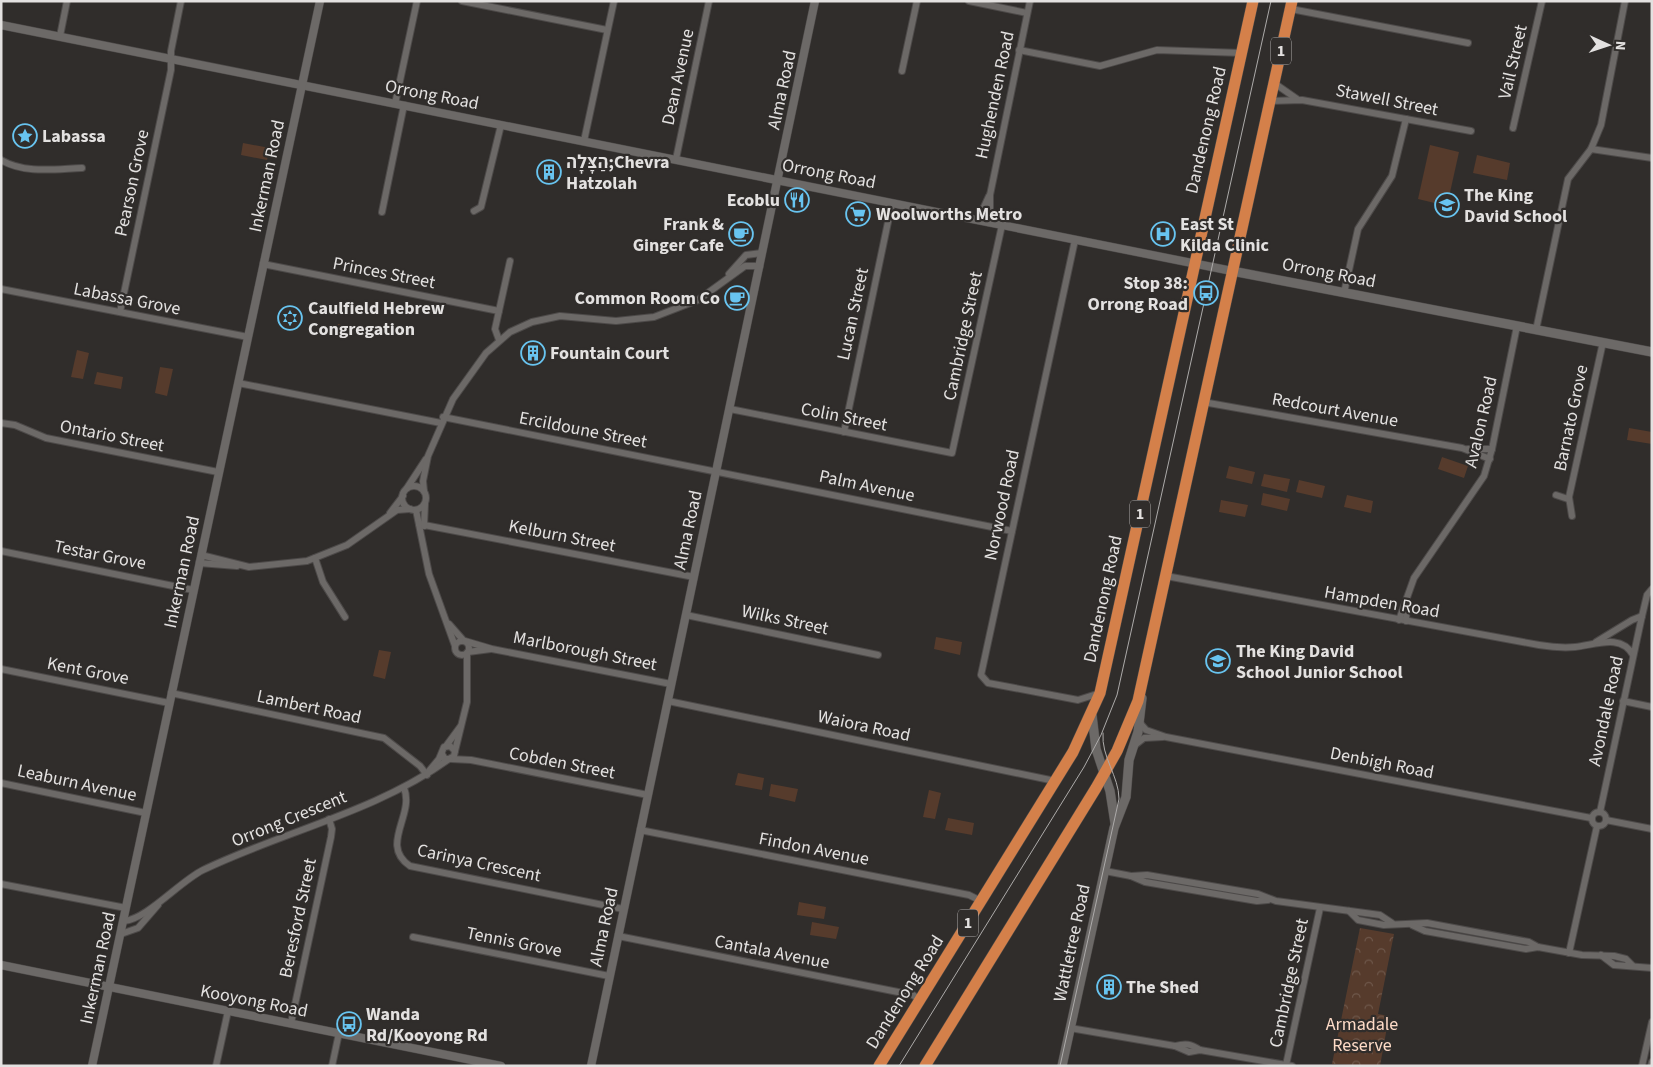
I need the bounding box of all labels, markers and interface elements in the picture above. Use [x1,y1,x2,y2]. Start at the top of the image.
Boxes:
north arrow [1583,20,1633,70]
street label: Vail Street [1492,22,1534,102]
street label: Dean Avenue [656,27,700,127]
street label: Hughenden Road [969,29,1021,161]
road number: 1 [1271,37,1291,64]
text: N [1610,40,1630,51]
street label: Alma Road [761,48,803,132]
street label: Dandenong Road [1179,64,1233,196]
street label: Orrong Road [383,74,481,116]
street label: Stawell Street [1334,78,1440,122]
street label: Inkerman Road [243,117,291,235]
place icon: Labassa [12,123,38,149]
place label: Labassa [42,124,106,149]
street label: Pearson Grove [108,127,156,239]
place label: הַצָּלָה;Chevra Hatzolah [566,150,670,196]
street label: Orrong Road [780,153,878,195]
building icon: הַצָּלָה;Chevra Hatzolah [536,159,562,185]
place label: The King David School [1464,183,1567,229]
restaurant icon: Ecoblu [784,187,810,213]
place label: Ecoblu [727,188,780,213]
school or university icon: The King David School [1434,192,1460,218]
supermarket icon: Woolworths Metro [845,201,871,227]
place label: Woolworths Metro [876,202,1022,227]
place label: Frank & Ginger Cafe [633,212,724,258]
place label: East St Kilda Clinic [1180,212,1269,258]
cafe icon: Frank & Ginger Cafe [728,221,754,247]
hospital icon: East St Kilda Clinic [1150,221,1176,247]
street label: Princes Street [331,251,437,295]
street label: Orrong Road [1280,252,1378,294]
street label: Lucan Street [831,265,875,363]
street label: Cambridge Street [937,269,989,403]
place label: Stop 38: Orrong Road [1088,271,1188,317]
street label: Labassa Grove [71,276,183,322]
bus stop icon: Stop 38: Orrong Road [1193,280,1219,306]
cafe icon: Common Room Co [724,285,750,311]
place label: Common Room Co [574,286,720,311]
place label: Caulfield Hebrew Congregation [308,296,445,342]
synagogue icon: Caulfield Hebrew Congregation [277,305,303,331]
building icon: Fountain Court [520,340,546,366]
place label: Fountain Court [550,341,669,366]
street label: Barnato Grove [1548,363,1594,473]
street label: Avalon Road [1458,374,1504,470]
street label: Redcourt Avenue [1270,387,1400,433]
street label: Colin Street [799,396,889,438]
street label: Ercildoune Street [517,405,649,455]
street label: Ontario Street [58,414,166,458]
street label: Norwood Road [978,447,1026,563]
street label: Palm Avenue [817,464,917,508]
street label: Alma Road [667,488,709,572]
road number: 1 [1130,500,1150,528]
street label: Inkerman Road [158,513,206,631]
street label: Kelburn Street [506,513,618,559]
street label: Dandenong Road [1077,533,1129,665]
street label: Testar Grove [52,534,148,576]
street label: Hampden Road [1322,580,1442,624]
street label: Wilks Street [739,599,831,641]
street label: Marlborough Street [511,625,659,677]
place label: The King David School Junior School [1236,639,1403,685]
school or university icon: The King David School Junior School [1205,648,1231,674]
street label: Kent Grove [45,651,131,691]
street label: Avondale Road [1582,653,1630,769]
street label: Lambert Road [254,684,364,730]
street label: Waiora Road [815,704,913,748]
street label: Cobden Street [507,740,617,786]
street label: Denbigh Road [1328,741,1436,785]
street label: Leaburn Avenue [15,758,139,808]
street label: Orrong Crescent [228,785,350,853]
street label: Findon Avenue [757,826,871,872]
street label: Carinya Crescent [415,838,543,888]
street label: Beresford Street [273,856,323,980]
street label: Wattletree Road [1047,882,1097,1004]
street label: Alma Road [583,885,625,969]
street label: Inkerman Road [74,909,122,1027]
road number: 1 [958,910,978,936]
street label: Cambridge Street [1263,916,1315,1050]
street label: Tennis Grove [464,920,564,964]
street label: Cantala Avenue [712,929,832,975]
street label: Dandenong Road [860,930,950,1054]
building icon: The Shed [1096,974,1122,1000]
place label: The Shed [1126,975,1199,1000]
street label: Kooyong Road [198,978,310,1024]
place label: Wanda Rd/Kooyong Rd [366,1002,488,1048]
bus stop icon: Wanda Rd/Kooyong Rd [336,1011,362,1037]
park label: Armadale Reserve [1326,1012,1398,1058]

